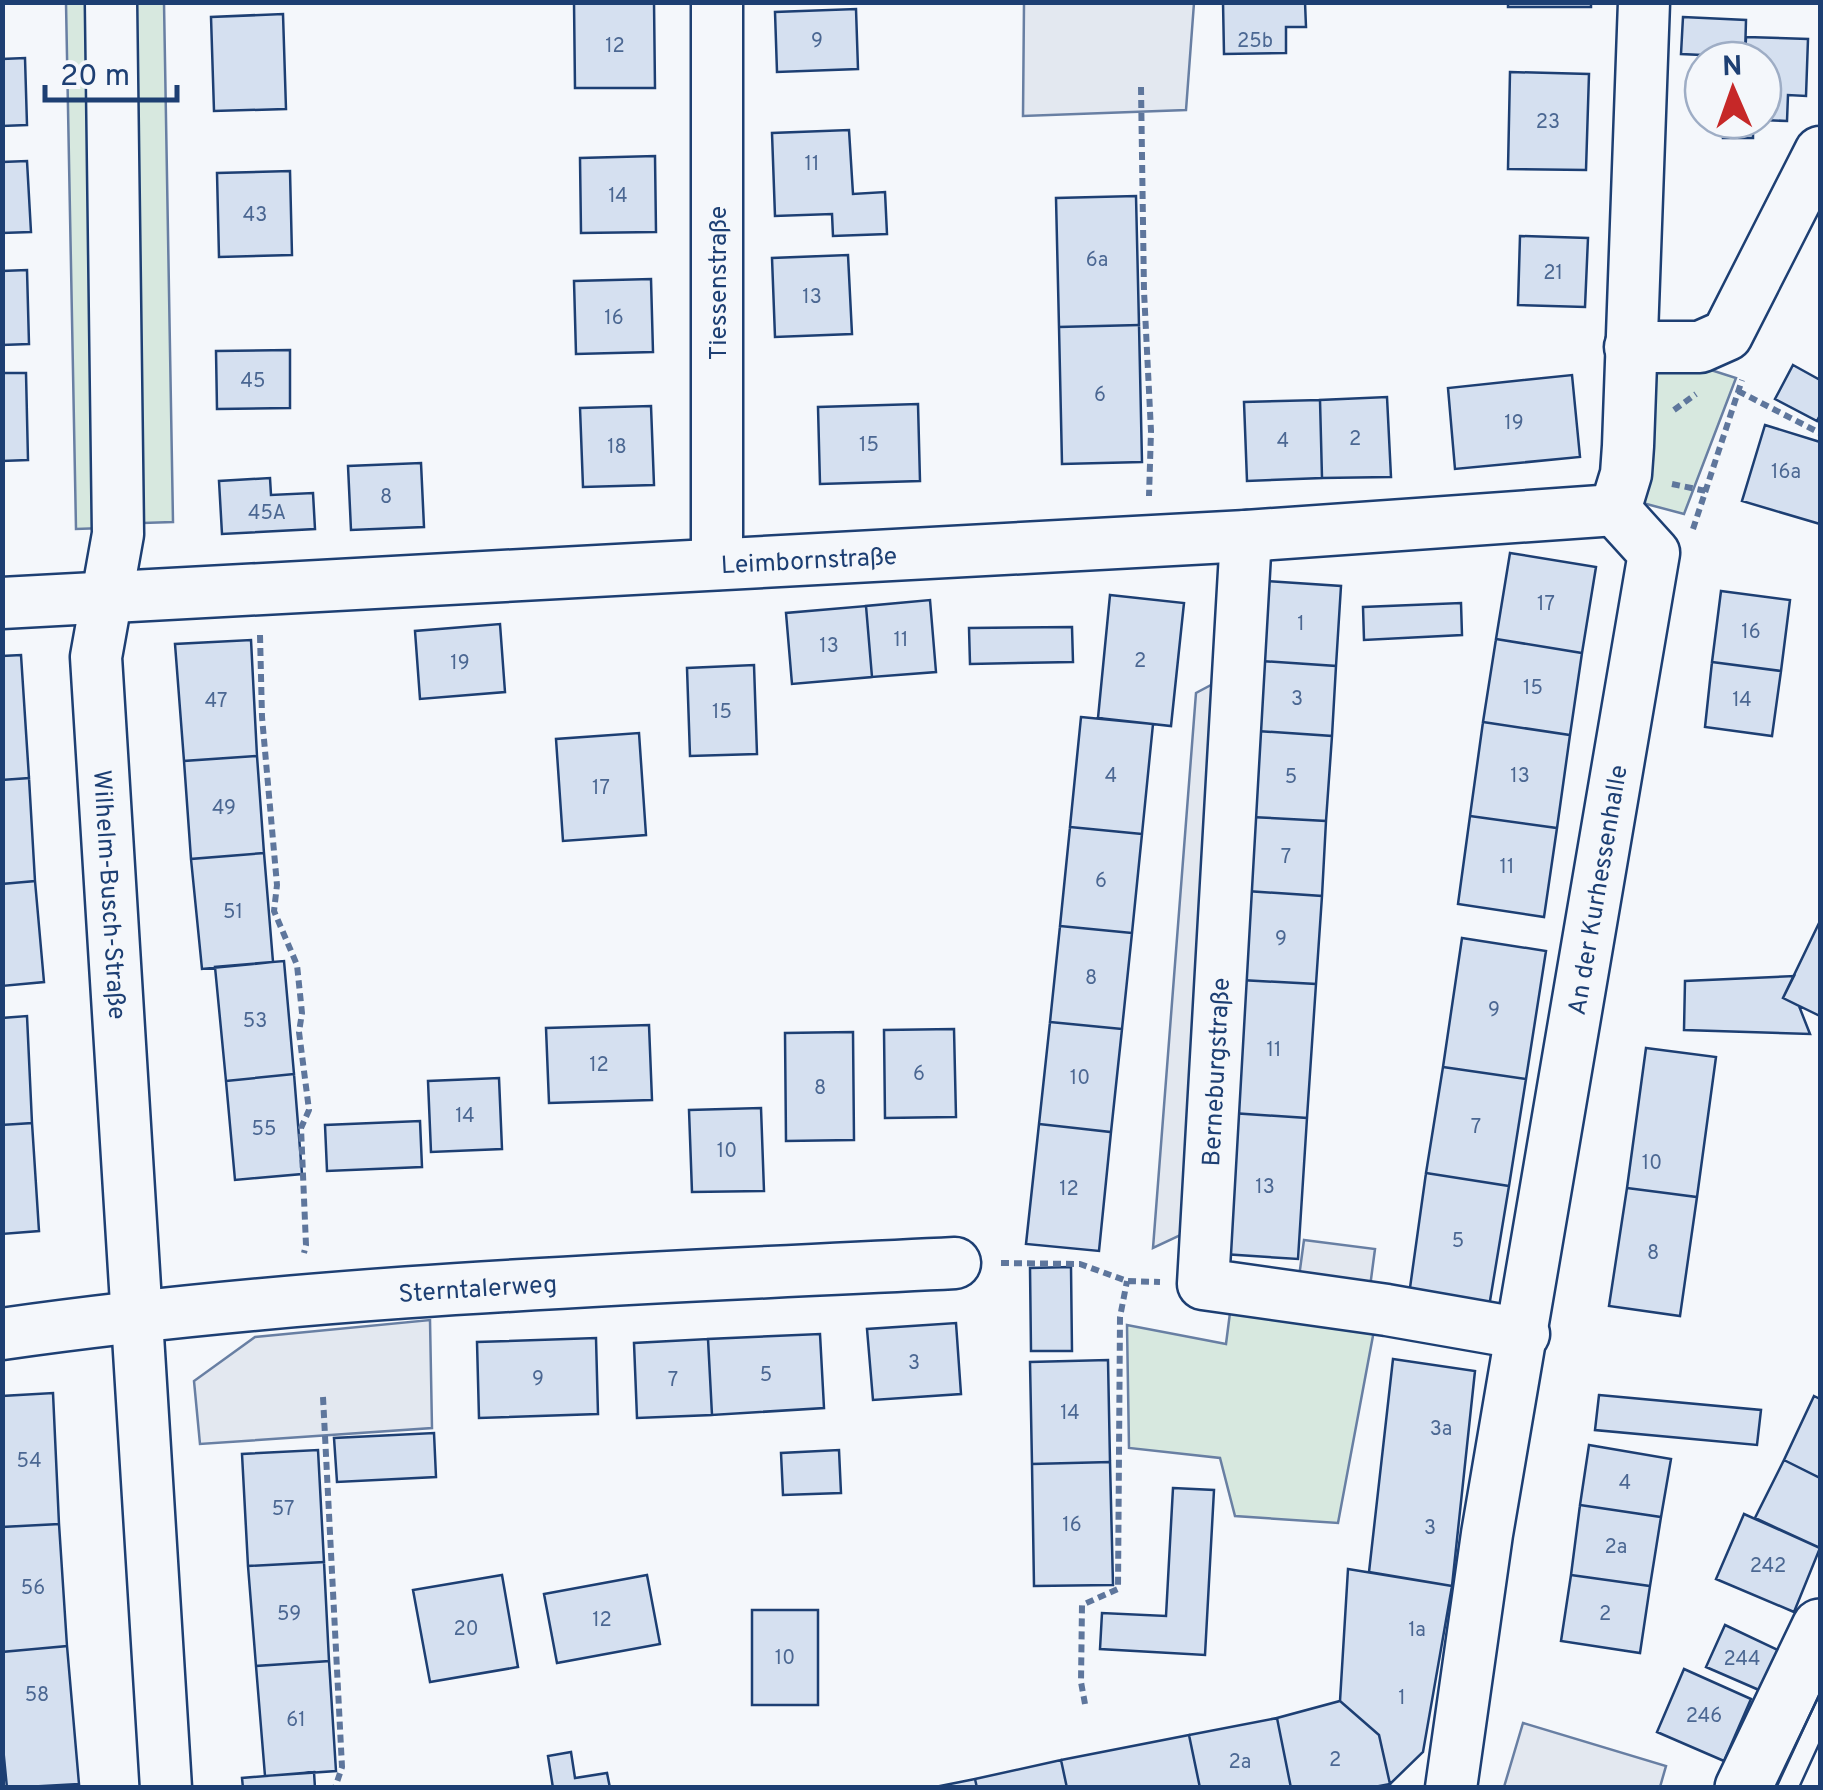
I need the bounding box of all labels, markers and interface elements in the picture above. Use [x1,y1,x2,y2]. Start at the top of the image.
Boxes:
house number: 9 [811,29,823,55]
house number: 25b [1237,29,1273,55]
house number: 12 [605,34,625,60]
scale bar [45,40,178,102]
north arrow [1683,40,1783,140]
text: N [1722,50,1743,86]
text: 20 m [60,59,130,96]
house number: 23 [1536,110,1560,136]
house number: 11 [805,152,819,178]
house number: 14 [608,184,628,210]
house number: 43 [243,203,267,229]
street label: Tiessenstraße [704,206,736,360]
house number: 6a [1086,248,1108,274]
house number: 21 [1543,261,1563,287]
house number: 13 [802,285,822,311]
house number: 16 [604,306,624,332]
house number: 45 [241,369,265,395]
house number: 6 [1094,383,1106,409]
house number: 19 [1504,411,1524,437]
house number: 2 [1349,427,1361,453]
house number: 4 [1277,429,1289,455]
house number: 15 [859,433,879,459]
house number: 18 [607,435,627,461]
house number: 16a [1771,460,1801,486]
house number: 8 [380,485,392,511]
house number: 45A [248,501,286,527]
street label: Leimbornstraße [720,542,898,583]
house number: 17 [1537,592,1555,618]
house number: 1 [1297,612,1305,638]
house number: 16 [1741,620,1761,646]
house number: 11 [894,628,908,654]
house number: 13 [819,634,839,660]
house number: 2 [1134,649,1146,675]
house number: 19 [450,651,470,677]
house number: 15 [1523,676,1543,702]
house number: 3 [1291,687,1303,713]
house number: 14 [1732,688,1752,714]
house number: 47 [205,689,227,715]
house number: 15 [712,700,732,726]
street label: An der Kurhessenhalle [1563,763,1637,1018]
house number: 4 [1105,764,1117,790]
house number: 13 [1510,764,1530,790]
house number: 5 [1285,765,1297,791]
street label: Wilhelm-Busch-Straße [84,769,131,1021]
house number: 17 [592,776,610,802]
house number: 49 [212,796,236,822]
house number: 7 [1281,845,1291,871]
house number: 11 [1500,855,1514,881]
house number: 6 [1095,869,1107,895]
house number: 51 [223,900,243,926]
house number: 9 [1275,927,1287,953]
house number: 8 [1085,966,1097,992]
street label: Berneburgstraße [1197,977,1239,1167]
house number: 9 [1488,998,1500,1024]
house number: 53 [243,1009,267,1035]
house number: 11 [1267,1038,1281,1064]
house number: 12 [589,1053,609,1079]
house number: 6 [913,1062,925,1088]
house number: 10 [1070,1066,1090,1092]
house number: 8 [814,1076,826,1102]
house number: 14 [455,1104,475,1130]
house number: 7 [1471,1115,1481,1141]
house number: 55 [252,1117,276,1143]
house number: 10 [717,1139,737,1165]
house number: 10 [1642,1151,1662,1177]
house number: 13 [1255,1175,1275,1201]
house number: 12 [1059,1177,1079,1203]
house number: 5 [1452,1229,1464,1255]
house number: 8 [1647,1241,1659,1267]
street label: Sterntalerweg [397,1270,558,1312]
house number: 3 [908,1351,920,1377]
house number: 5 [760,1363,772,1389]
house number: 9 [532,1367,544,1393]
house number: 7 [668,1368,678,1394]
house number: 14 [1060,1401,1080,1427]
house number: 3a [1430,1417,1452,1443]
house number: 54 [16,1449,42,1475]
house number: 4 [1619,1471,1631,1497]
house number: 57 [272,1497,294,1523]
house number: 16 [1062,1513,1082,1539]
house number: 3 [1424,1516,1436,1542]
house number: 2a [1605,1535,1627,1561]
house number: 242 [1750,1554,1786,1580]
house number: 56 [21,1576,45,1602]
house number: 59 [277,1602,301,1628]
house number: 2 [1599,1602,1611,1628]
house number: 12 [592,1608,612,1634]
house number: 20 [453,1617,479,1643]
house number: 1a [1408,1618,1426,1644]
house number: 10 [775,1646,795,1672]
house number: 244 [1724,1647,1760,1673]
house number: 58 [25,1683,49,1709]
house number: 1 [1398,1686,1406,1712]
house number: 246 [1686,1704,1722,1730]
house number: 61 [286,1708,306,1734]
house number: 2 [1329,1748,1341,1774]
house number: 2a [1229,1750,1251,1776]

